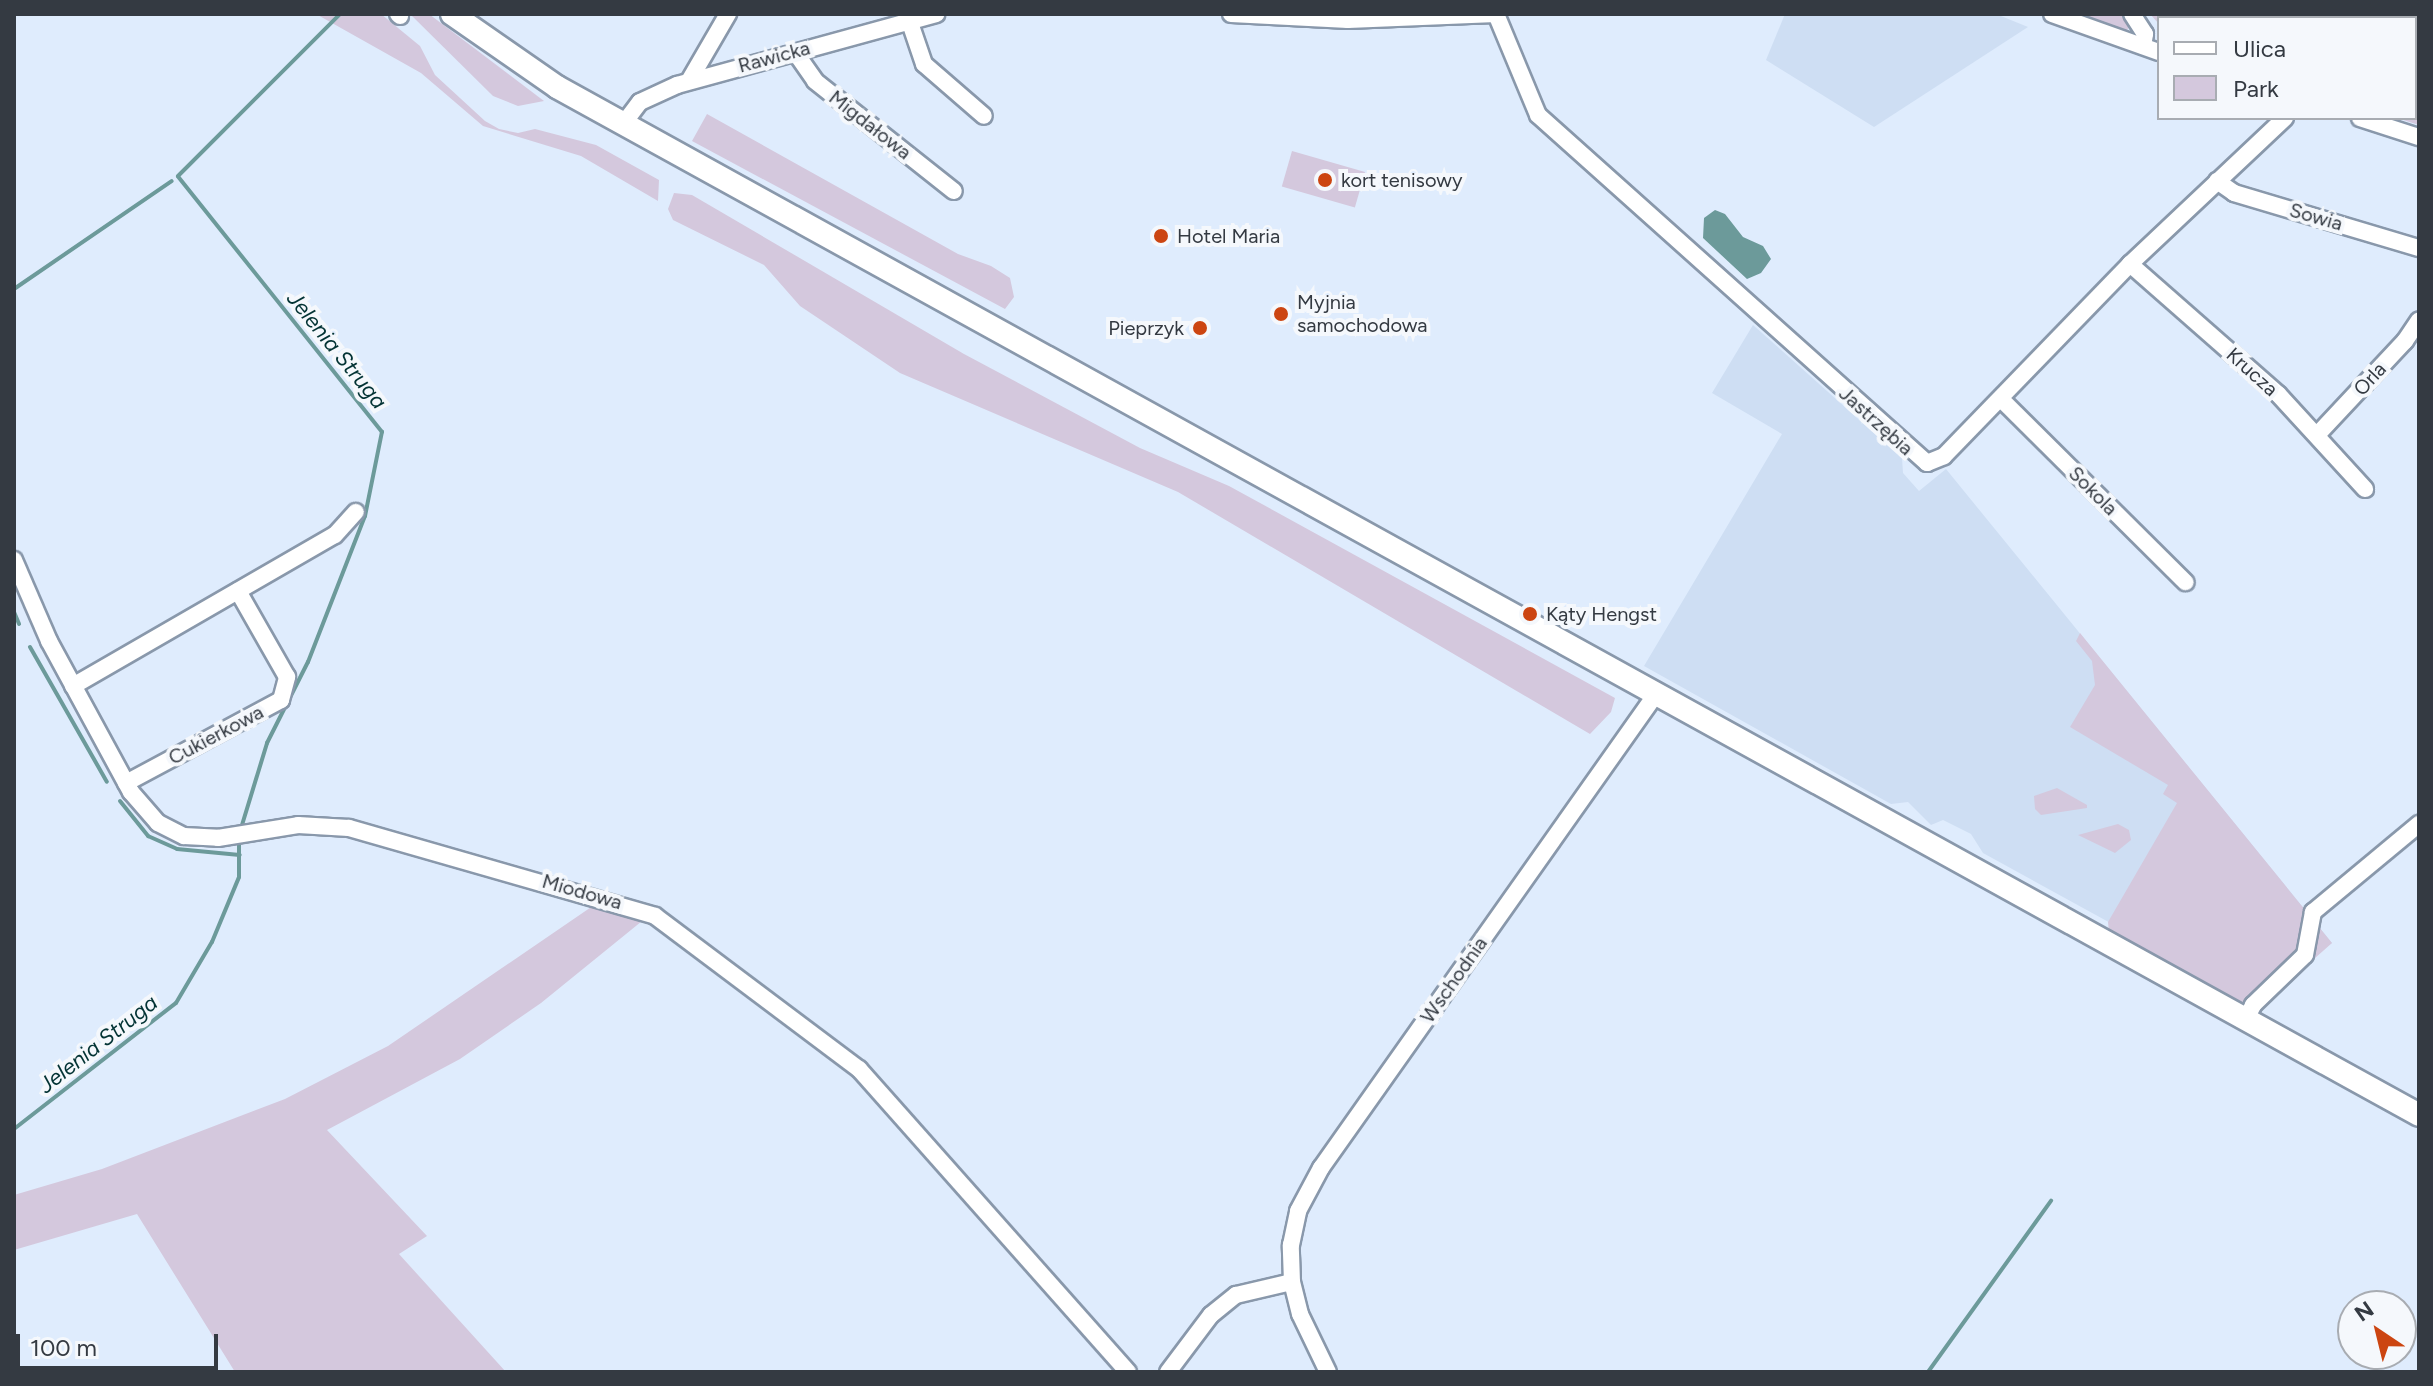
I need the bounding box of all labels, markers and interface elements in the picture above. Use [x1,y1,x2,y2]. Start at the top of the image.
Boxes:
legend [2157,16,2417,120]
text: Ulica [2233,34,2286,63]
street label: Rawicka [735,36,813,78]
text: Park [2233,74,2279,103]
street label: Migdałowa [824,85,916,165]
place label: kort tenisowy [1341,168,1462,192]
marker: kort tenisowy [1316,171,1334,189]
street label: Sowia [2287,198,2345,236]
place label: Hotel Maria [1177,224,1280,248]
marker: Hotel Maria [1152,227,1170,245]
water label: Jelenia Struga [282,286,392,414]
place label: Myjnia samochodowa [1297,290,1427,337]
marker: Myjnia samochodowa [1272,305,1290,323]
place label: Pieprzyk [1108,316,1184,340]
marker: Pieprzyk [1191,319,1209,337]
street label: Krucza [2221,343,2283,401]
street label: Orla [2349,357,2391,401]
street label: Jastrzębia [1834,381,1918,461]
street label: Sokola [2063,461,2123,521]
place label: Kąty Hengst [1546,602,1657,626]
marker: Kąty Hengst [1521,605,1539,623]
street label: Cukierkowa [164,700,268,770]
street label: Miodowa [539,869,625,915]
street label: Wschodnia [1416,932,1492,1028]
water label: Jelenia Struga [33,989,163,1099]
north arrow [2337,1290,2417,1370]
text: N [2349,1296,2379,1328]
scale bar [20,1318,222,1368]
text: 100 m [30,1333,97,1362]

